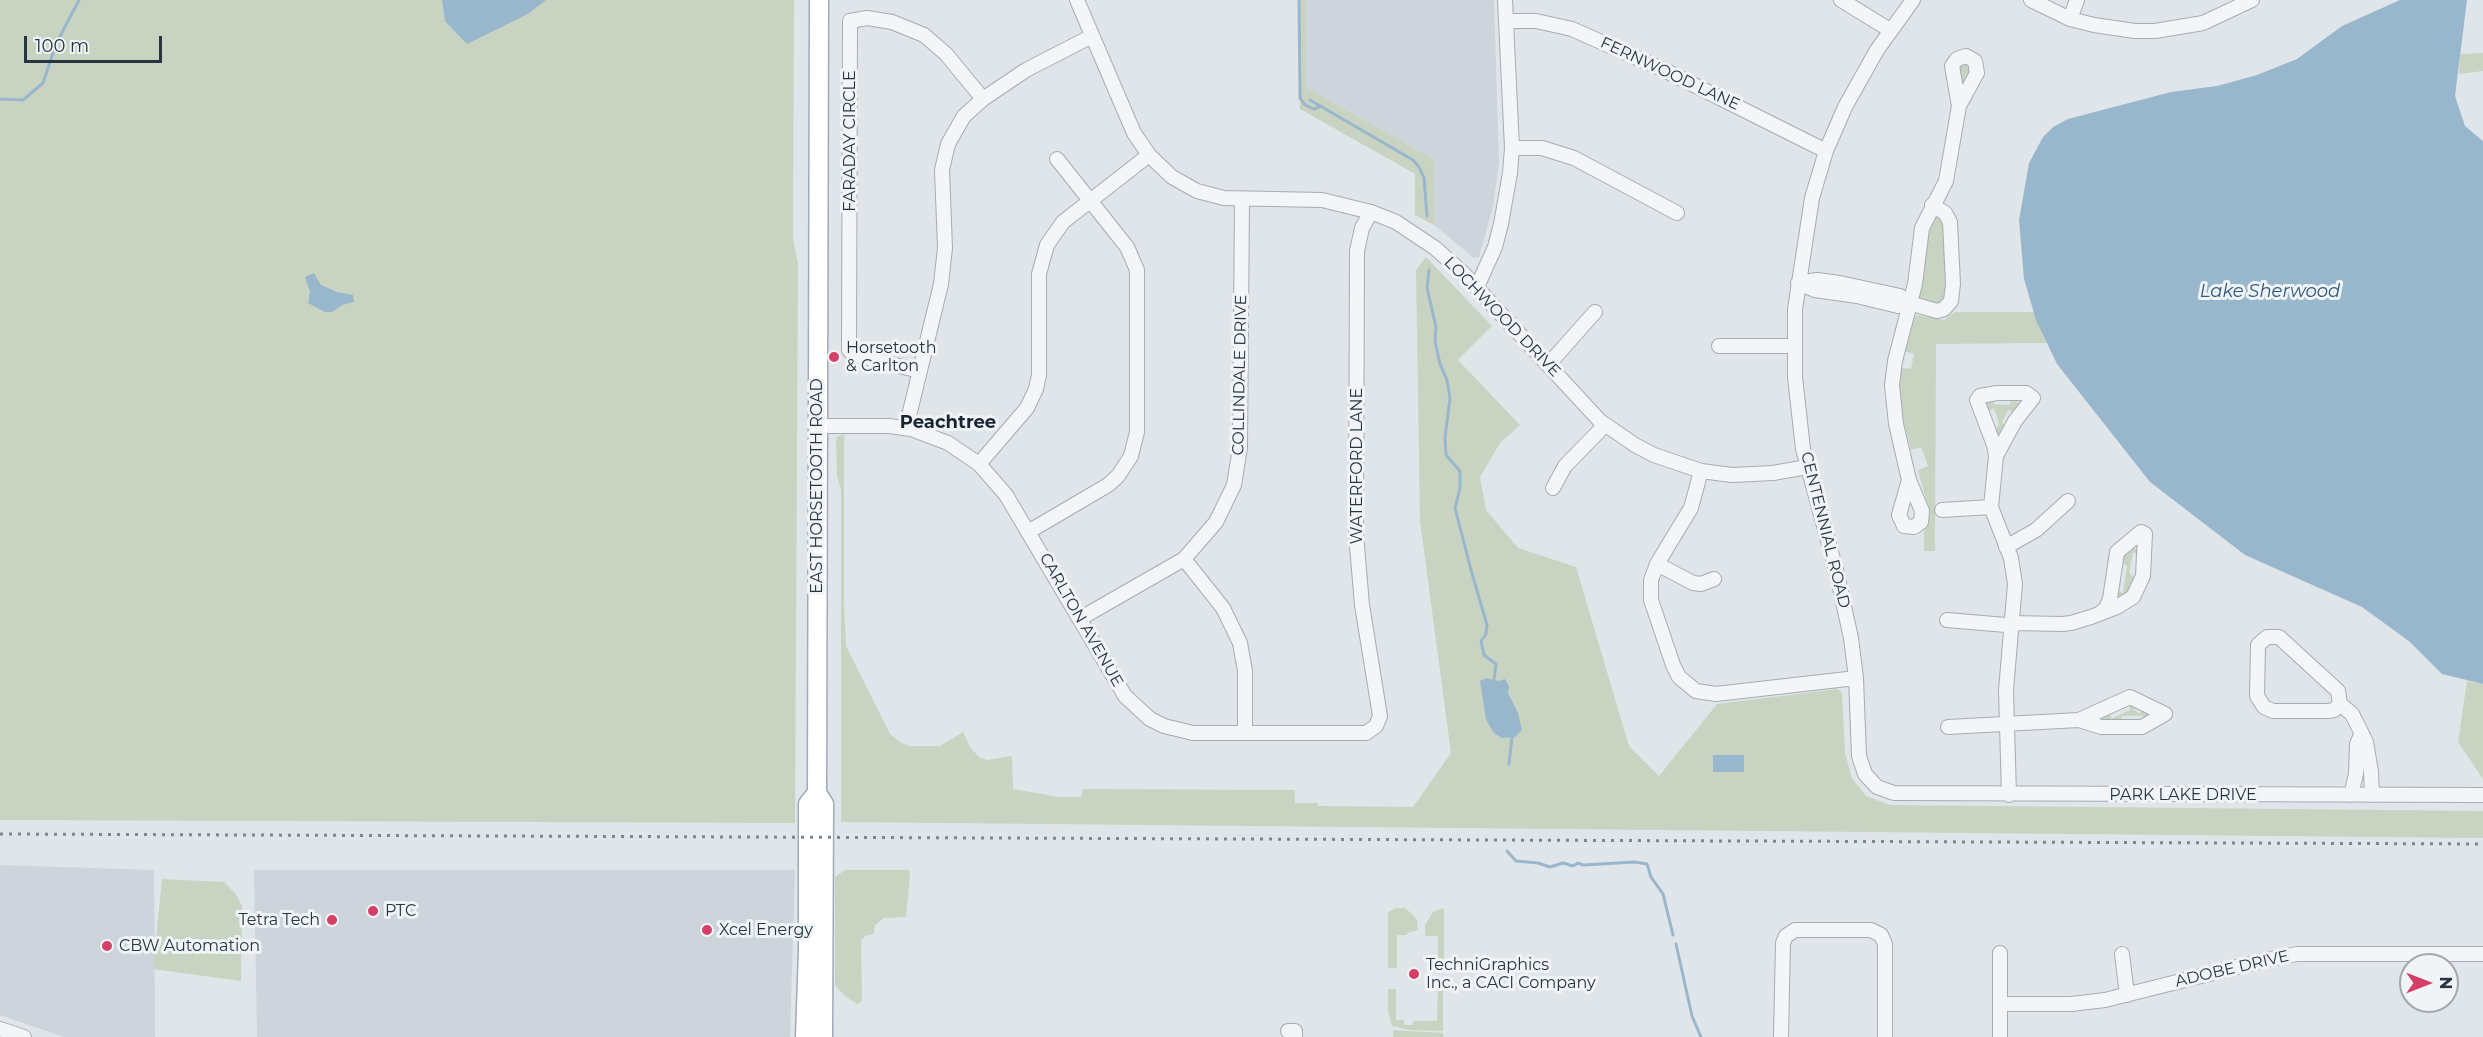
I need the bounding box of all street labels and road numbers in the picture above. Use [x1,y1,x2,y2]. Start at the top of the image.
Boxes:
street label: FERNWOOD LANE [1597,33,1743,115]
street label: FARADAY CIRCLE [840,70,860,212]
street label: LOCHWOOD DRIVE [1440,253,1564,381]
street label: COLLINDALE DRIVE [1229,294,1251,456]
street label: EAST HORSETOOTH ROAD [807,378,827,594]
street label: WATERFORD LANE [1347,388,1367,544]
street label: CENTENNIAL ROAD [1796,450,1854,610]
street label: CARLTON AVENUE [1035,550,1127,690]
street label: PARK LAKE DRIVE [2109,785,2257,805]
street label: ADOBE DRIVE [2173,947,2291,991]

